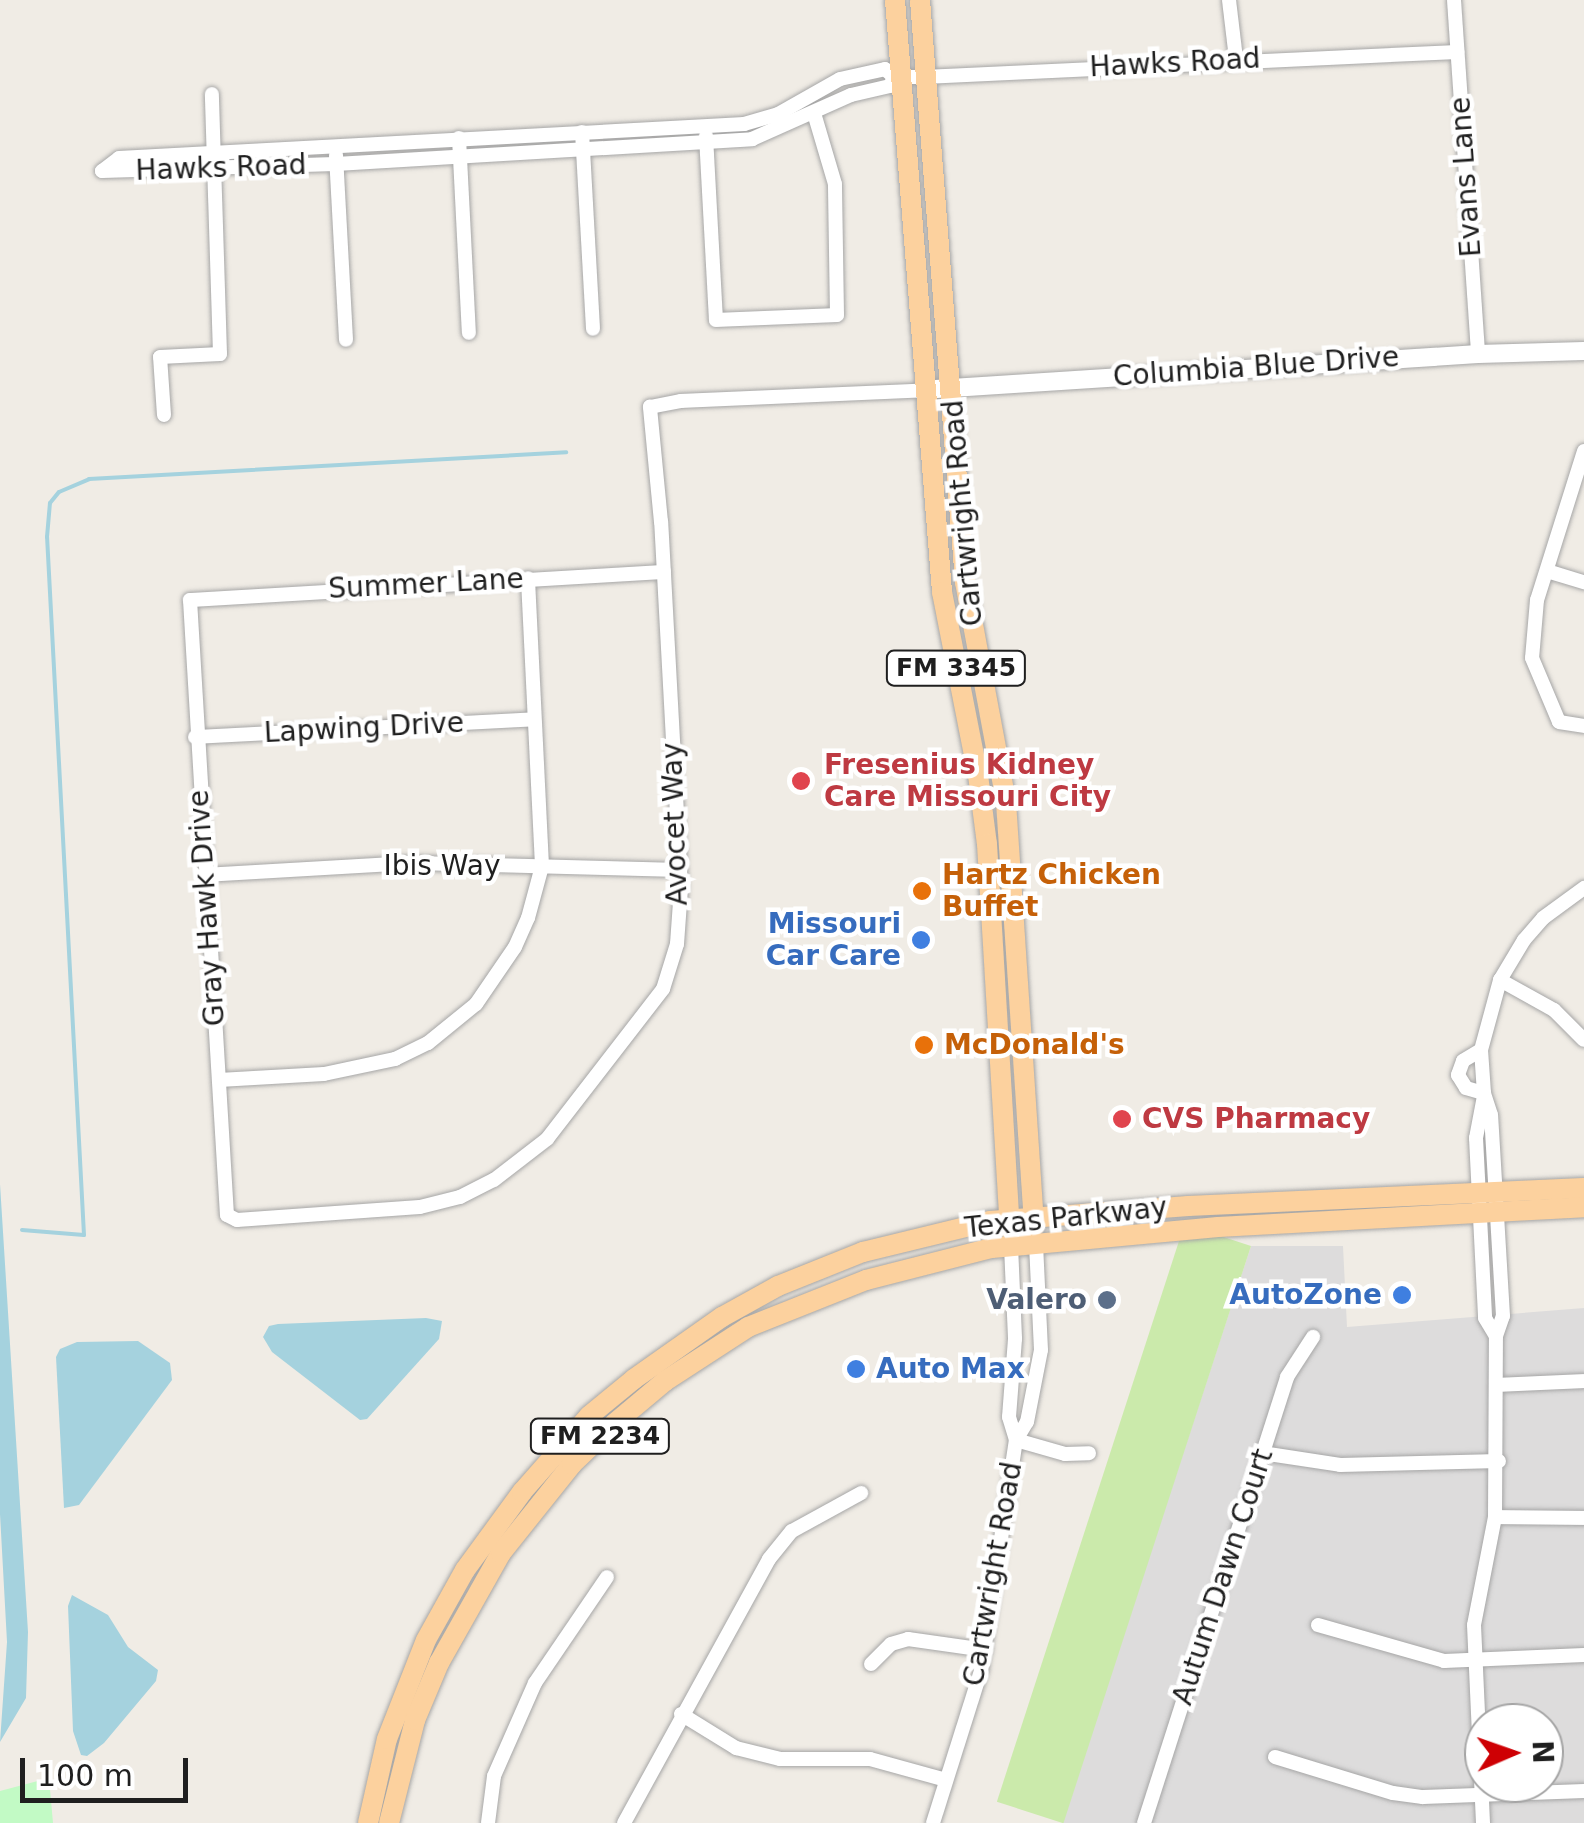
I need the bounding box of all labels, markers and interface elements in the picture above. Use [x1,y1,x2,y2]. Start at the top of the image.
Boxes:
street label: Hawks Road [1089,42,1261,84]
street label: Evans Lane [1444,96,1488,258]
street label: Hawks Road [135,148,307,188]
street label: Columbia Blue Drive [1112,340,1400,394]
street label: Cartwright Road [936,398,990,628]
street label: Summer Lane [328,562,524,606]
road number: FM 3345 [884,648,1028,688]
street label: Lapwing Drive [263,706,465,750]
street label: Avocet Way [655,742,695,906]
place label: Fresenius Kidney Care Missouri City [824,748,1111,814]
marker: Fresenius Kidney Care Missouri City [788,768,814,794]
street label: Gray Hawk Drive [182,789,232,1027]
street label: Ibis Way [384,849,500,883]
place label: Hartz Chicken Buffet [942,858,1161,924]
marker: Hartz Chicken Buffet [911,880,933,902]
place label: Missouri Car Care [766,907,901,973]
marker: Missouri Car Care [910,929,932,951]
place label: McDonald's [944,1028,1125,1062]
marker: McDonald's [913,1034,935,1056]
place label: CVS Pharmacy [1142,1102,1370,1136]
marker: CVS Pharmacy [1111,1108,1133,1130]
street label: Texas Parkway [963,1191,1169,1245]
place label: AutoZone [1229,1278,1382,1312]
place label: Valero [986,1283,1087,1317]
marker: AutoZone [1391,1284,1413,1306]
marker: Valero [1096,1289,1118,1311]
place label: Auto Max [876,1352,1025,1386]
marker: Auto Max [845,1358,867,1380]
road number: FM 2234 [528,1416,672,1456]
street label: Autum Dawn Court [1166,1445,1280,1709]
street label: Cartwright Road [957,1459,1029,1689]
north arrow [1464,1703,1564,1803]
scale bar [25,1738,192,1800]
text: N [1526,1740,1559,1764]
text: 100 m [37,1758,133,1793]

